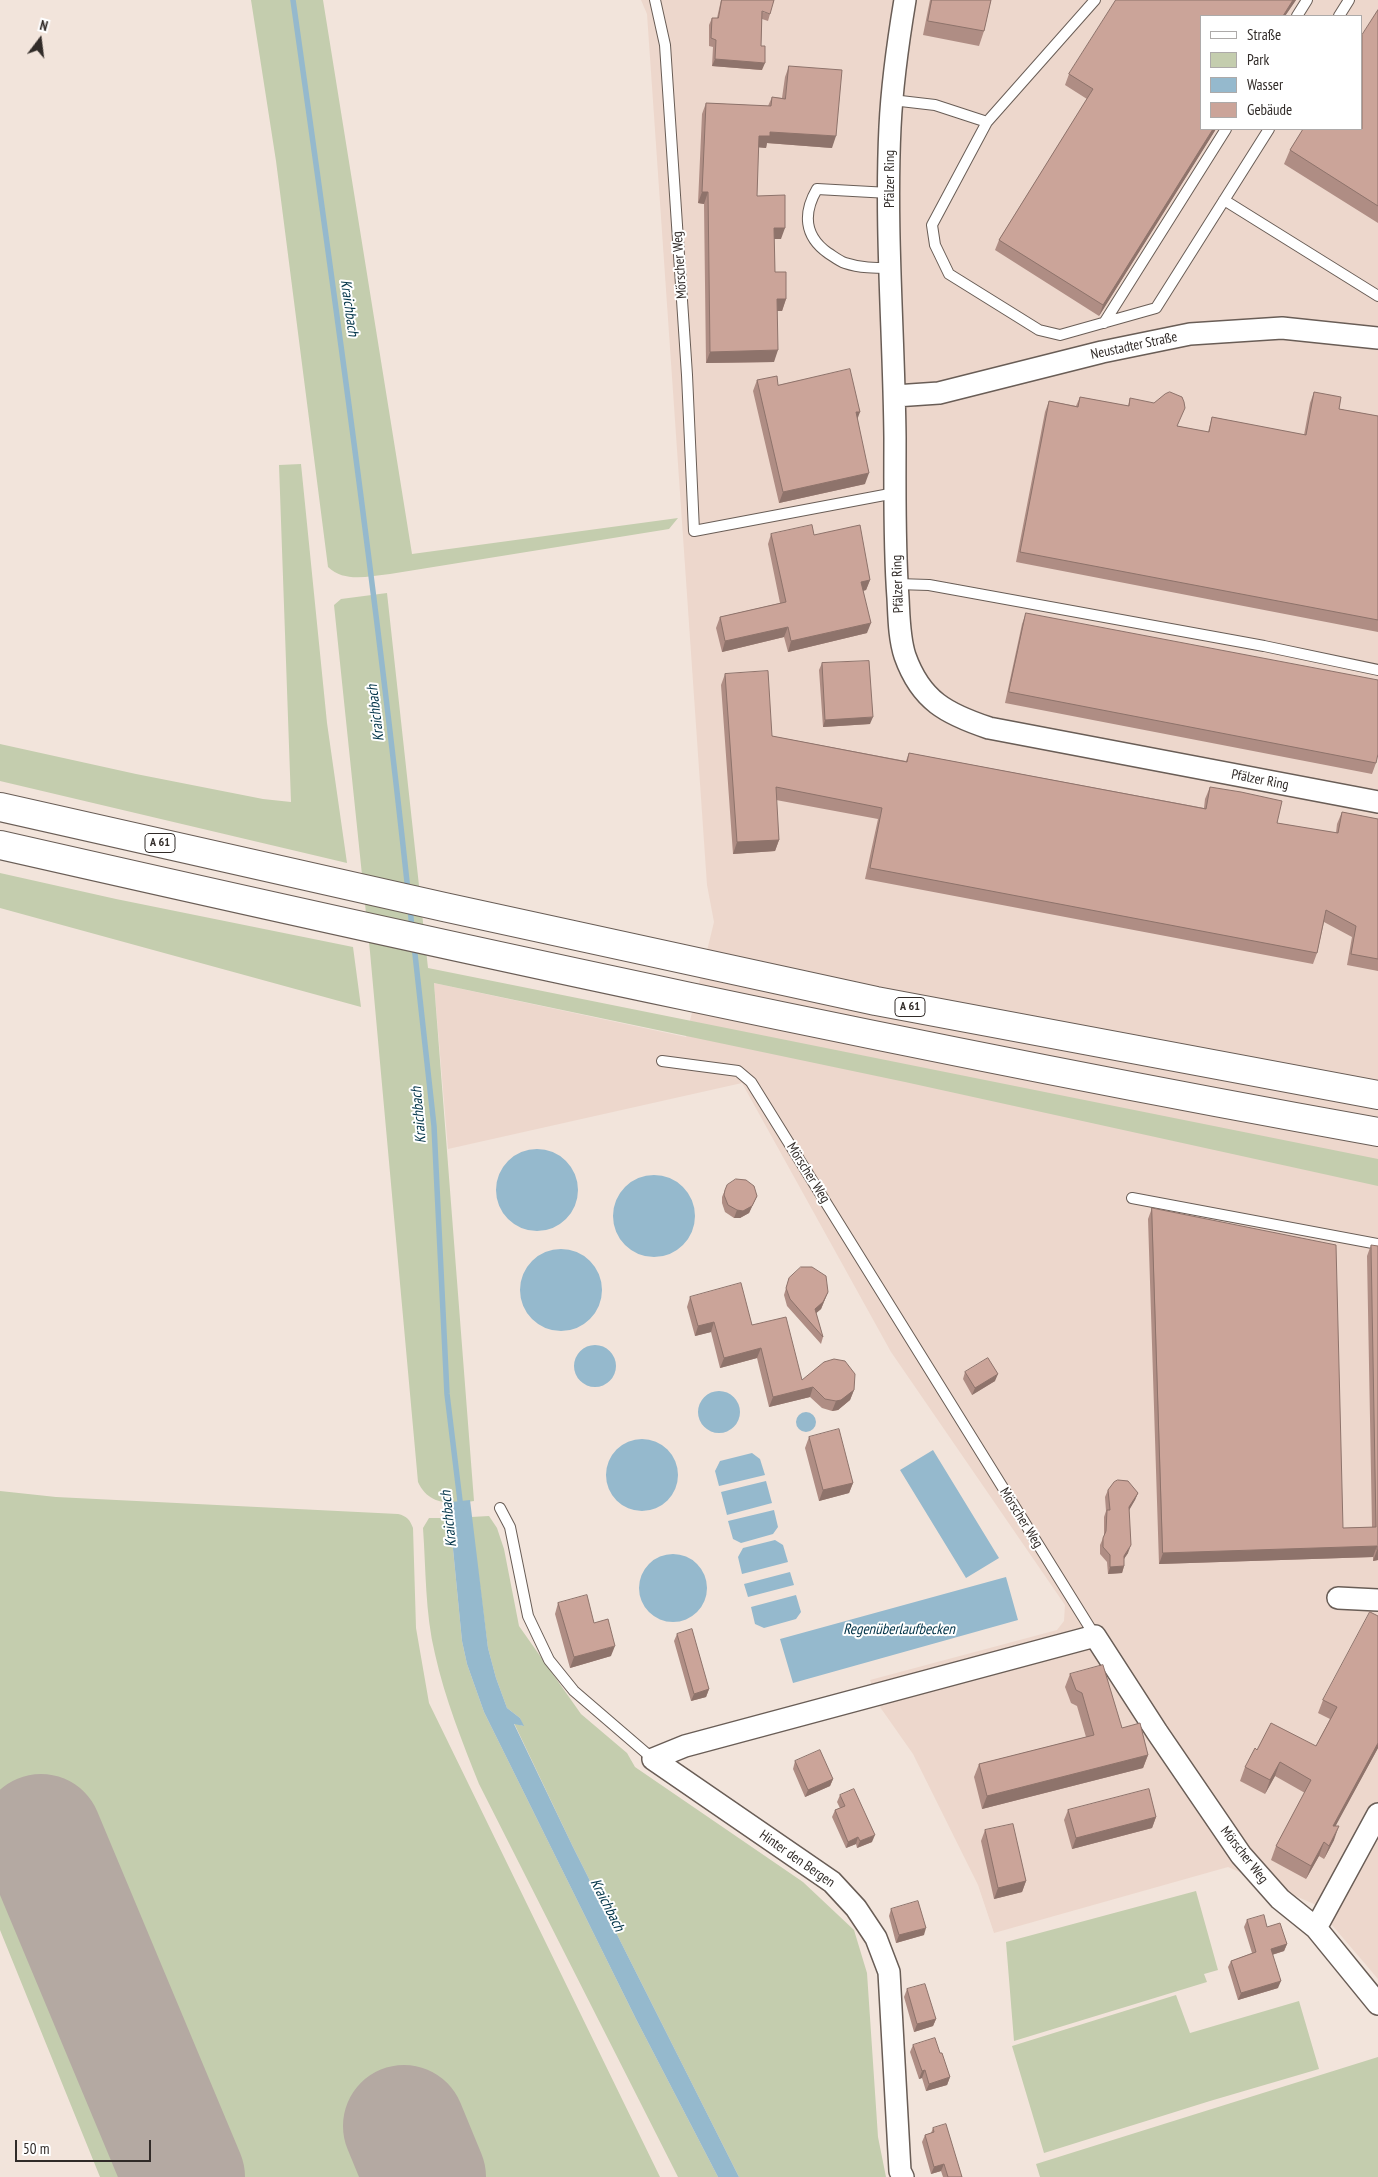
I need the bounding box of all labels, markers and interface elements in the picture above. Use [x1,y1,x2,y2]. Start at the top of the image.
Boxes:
north arrow [15,15,65,65]
legend [1200,15,1363,130]
text: N [38,16,50,35]
text: Straße [1247,25,1281,44]
text: Park [1247,50,1269,69]
text: Wasser [1247,75,1283,94]
text: Gebäude [1247,100,1292,119]
street label: Pfälzer Ring [882,150,898,208]
street label: Mörscher Weg [669,231,691,299]
water label: Kraichbach [336,279,362,337]
street label: Neustadter Straße [1089,329,1179,363]
street label: Pfälzer Ring [889,555,907,613]
water label: Kraichbach [364,684,388,742]
street label: Pfälzer Ring [1230,766,1290,794]
road number: A 61 [145,834,175,852]
road number: A 61 [895,998,925,1016]
water label: Kraichbach [408,1086,430,1144]
street label: Mörscher Weg [783,1140,833,1206]
street label: Mörscher Weg [996,1485,1046,1551]
water label: Kraichbach [437,1490,461,1548]
water label: Regenüberlaufbecken [843,1621,955,1639]
street label: Mörscher Weg [1216,1823,1272,1887]
street label: Hinter den Bergen [756,1827,838,1891]
water label: Kraichbach [586,1876,628,1934]
scale bar [18,2130,154,2162]
text: 50 m [23,2139,49,2158]

